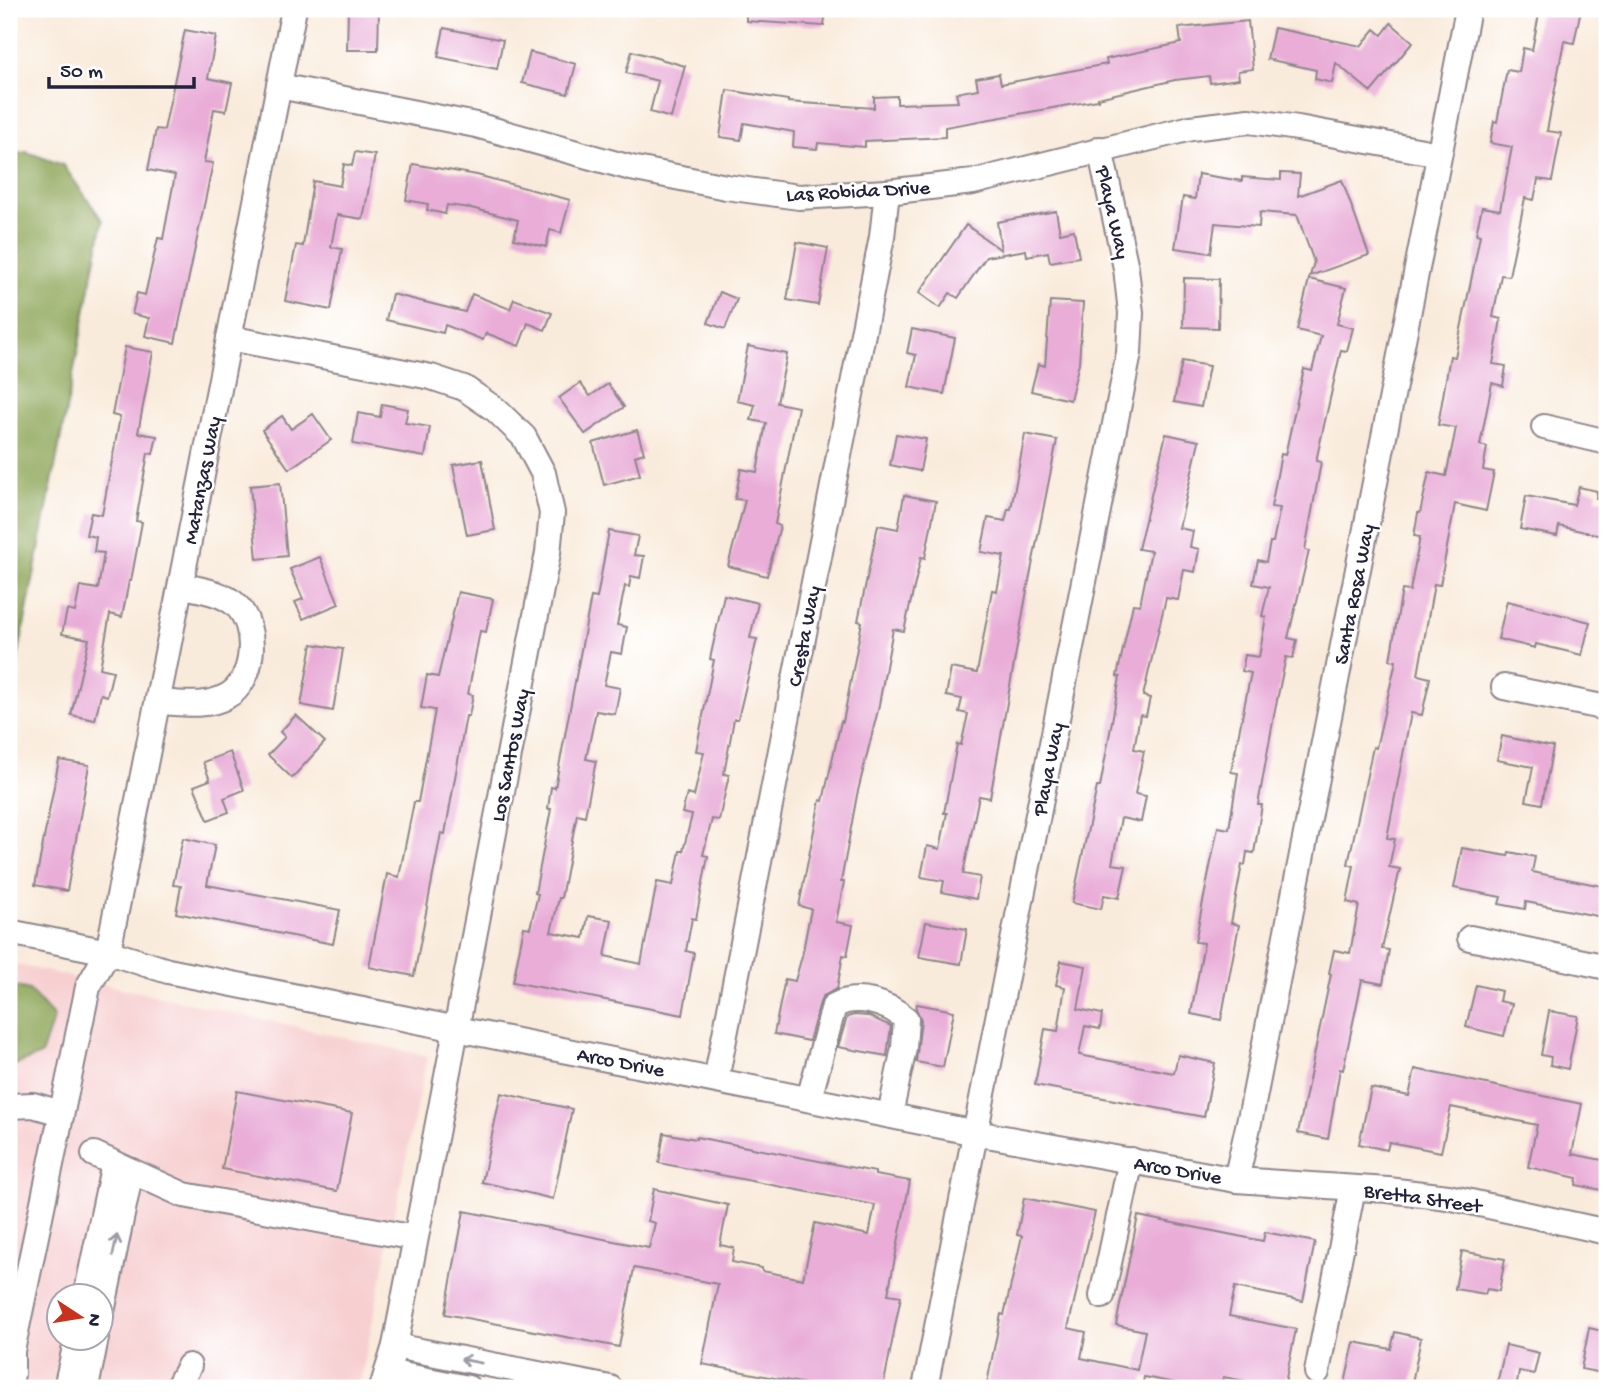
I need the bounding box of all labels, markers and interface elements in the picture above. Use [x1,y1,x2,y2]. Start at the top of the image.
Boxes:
scale bar [49,46,194,90]
text: 50 m [60,61,103,86]
street label: Playa Way [1088,163,1133,262]
street label: Las Robida Drive [785,177,932,210]
street label: Matanzas Way [180,415,229,547]
street label: Santa Rosa Way [1331,522,1382,667]
street label: Cresta Way [784,584,828,689]
street label: Los Santos Way [487,687,538,824]
street label: Playa Way [1029,721,1072,820]
street label: Arco Drive [574,1044,667,1085]
street label: Arco Drive [1132,1152,1224,1193]
street label: Bretta Street [1361,1180,1485,1221]
one-way arrow [109,1234,123,1257]
north arrow [46,1282,116,1352]
text: N [81,1311,106,1328]
one-way arrow [460,1353,483,1367]

